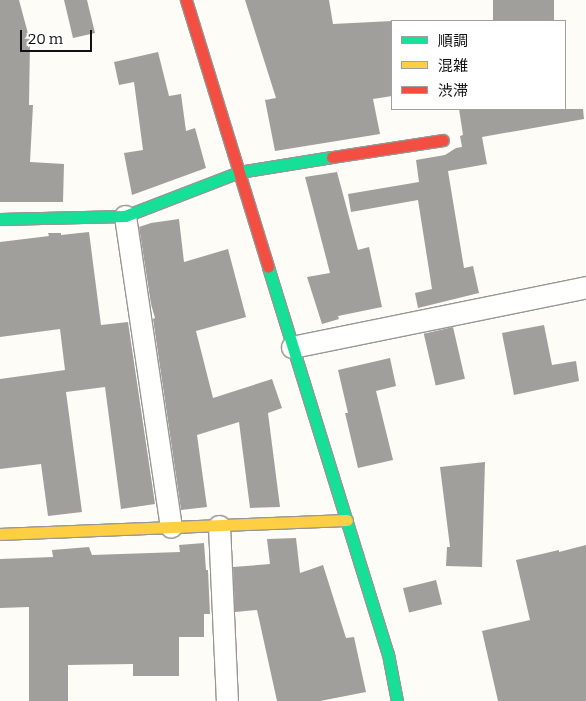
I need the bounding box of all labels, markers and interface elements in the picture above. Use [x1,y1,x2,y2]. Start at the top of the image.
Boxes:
scale bar [22,20,95,52]
legend [391,20,566,110]
text: 20 m [28,30,63,48]
text: 順調 [438,32,468,50]
text: 混雑 [438,57,468,75]
text: 渋滞 [438,82,468,100]

